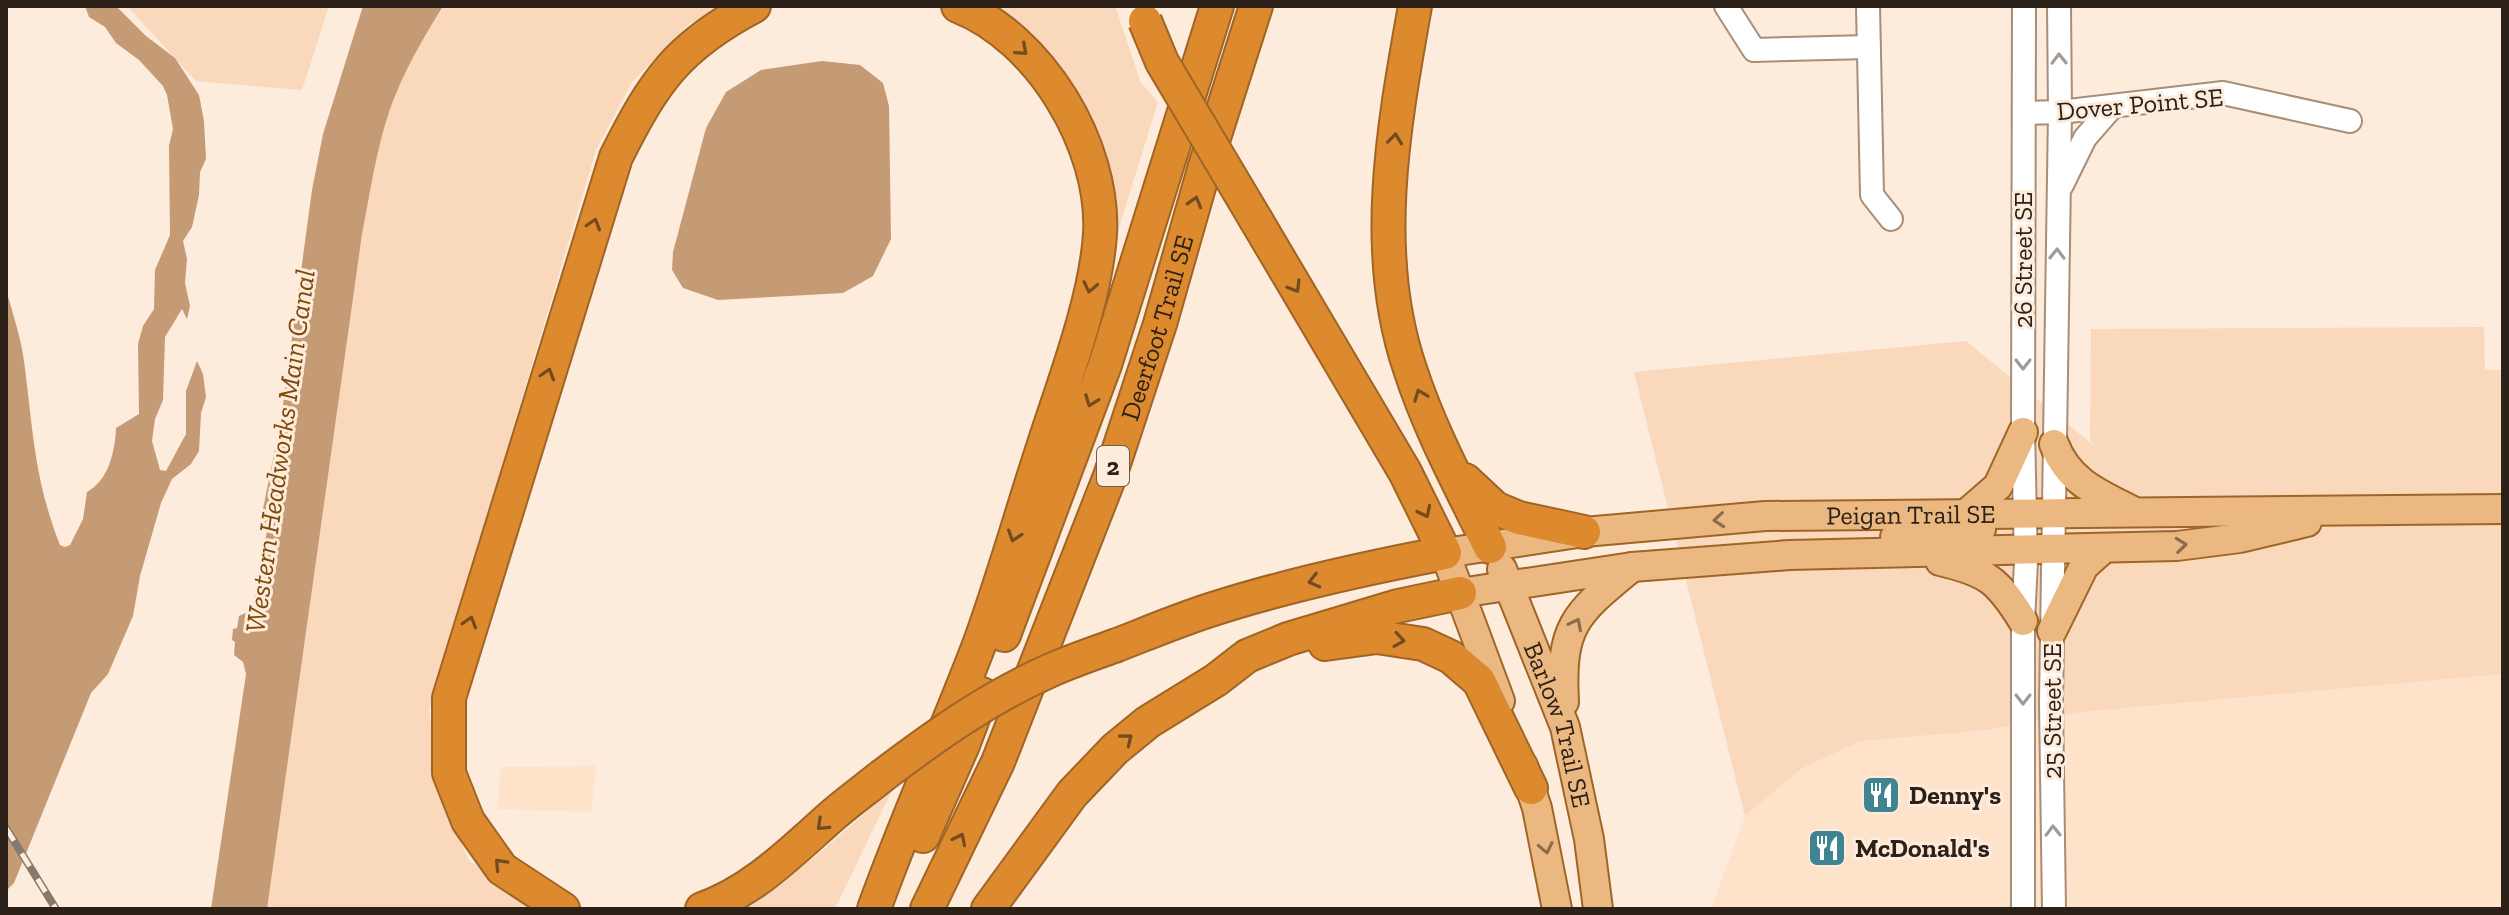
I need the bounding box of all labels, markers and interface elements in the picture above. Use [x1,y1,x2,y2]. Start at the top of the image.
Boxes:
one-way arrow [1012,40,1027,55]
one-way arrow [2051,52,2068,65]
street label: Dover Point SE [2055,81,2225,127]
one-way arrow [1386,132,1403,145]
street label: 26 Street SE [2007,192,2039,328]
one-way arrow [1186,195,1202,209]
one-way arrow [585,217,601,231]
street label: Deerfoot Trail SE [1113,231,1200,424]
one-way arrow [2049,247,2066,260]
water label: Western Headworks Main Canal [238,267,322,635]
one-way arrow [1286,278,1301,293]
one-way arrow [1082,280,1099,293]
one-way arrow [2014,358,2032,371]
one-way arrow [539,368,555,381]
one-way arrow [1413,389,1430,403]
one-way arrow [1084,393,1101,407]
road number: 2 [1097,446,1129,486]
street label: Peigan Trail SE [1826,498,1996,531]
one-way arrow [1415,504,1431,519]
one-way arrow [1712,512,1725,529]
one-way arrow [1008,528,1024,542]
one-way arrow [2175,537,2188,554]
one-way arrow [1308,571,1322,588]
one-way arrow [461,616,477,630]
one-way arrow [1566,617,1582,632]
one-way arrow [1392,631,1406,648]
street label: Barlow Trail SE [1517,637,1598,811]
street label: 25 Street SE [2036,643,2068,779]
one-way arrow [2014,693,2032,706]
one-way arrow [1118,734,1132,749]
restaurant icon: Denny's [1860,774,1902,816]
place label: Denny's [1909,779,2001,811]
one-way arrow [817,816,831,831]
one-way arrow [2044,824,2062,837]
restaurant icon: McDonald's [1806,827,1848,869]
one-way arrow [950,832,966,847]
place label: McDonald's [1855,832,1990,864]
one-way arrow [1537,841,1554,854]
one-way arrow [495,859,510,874]

